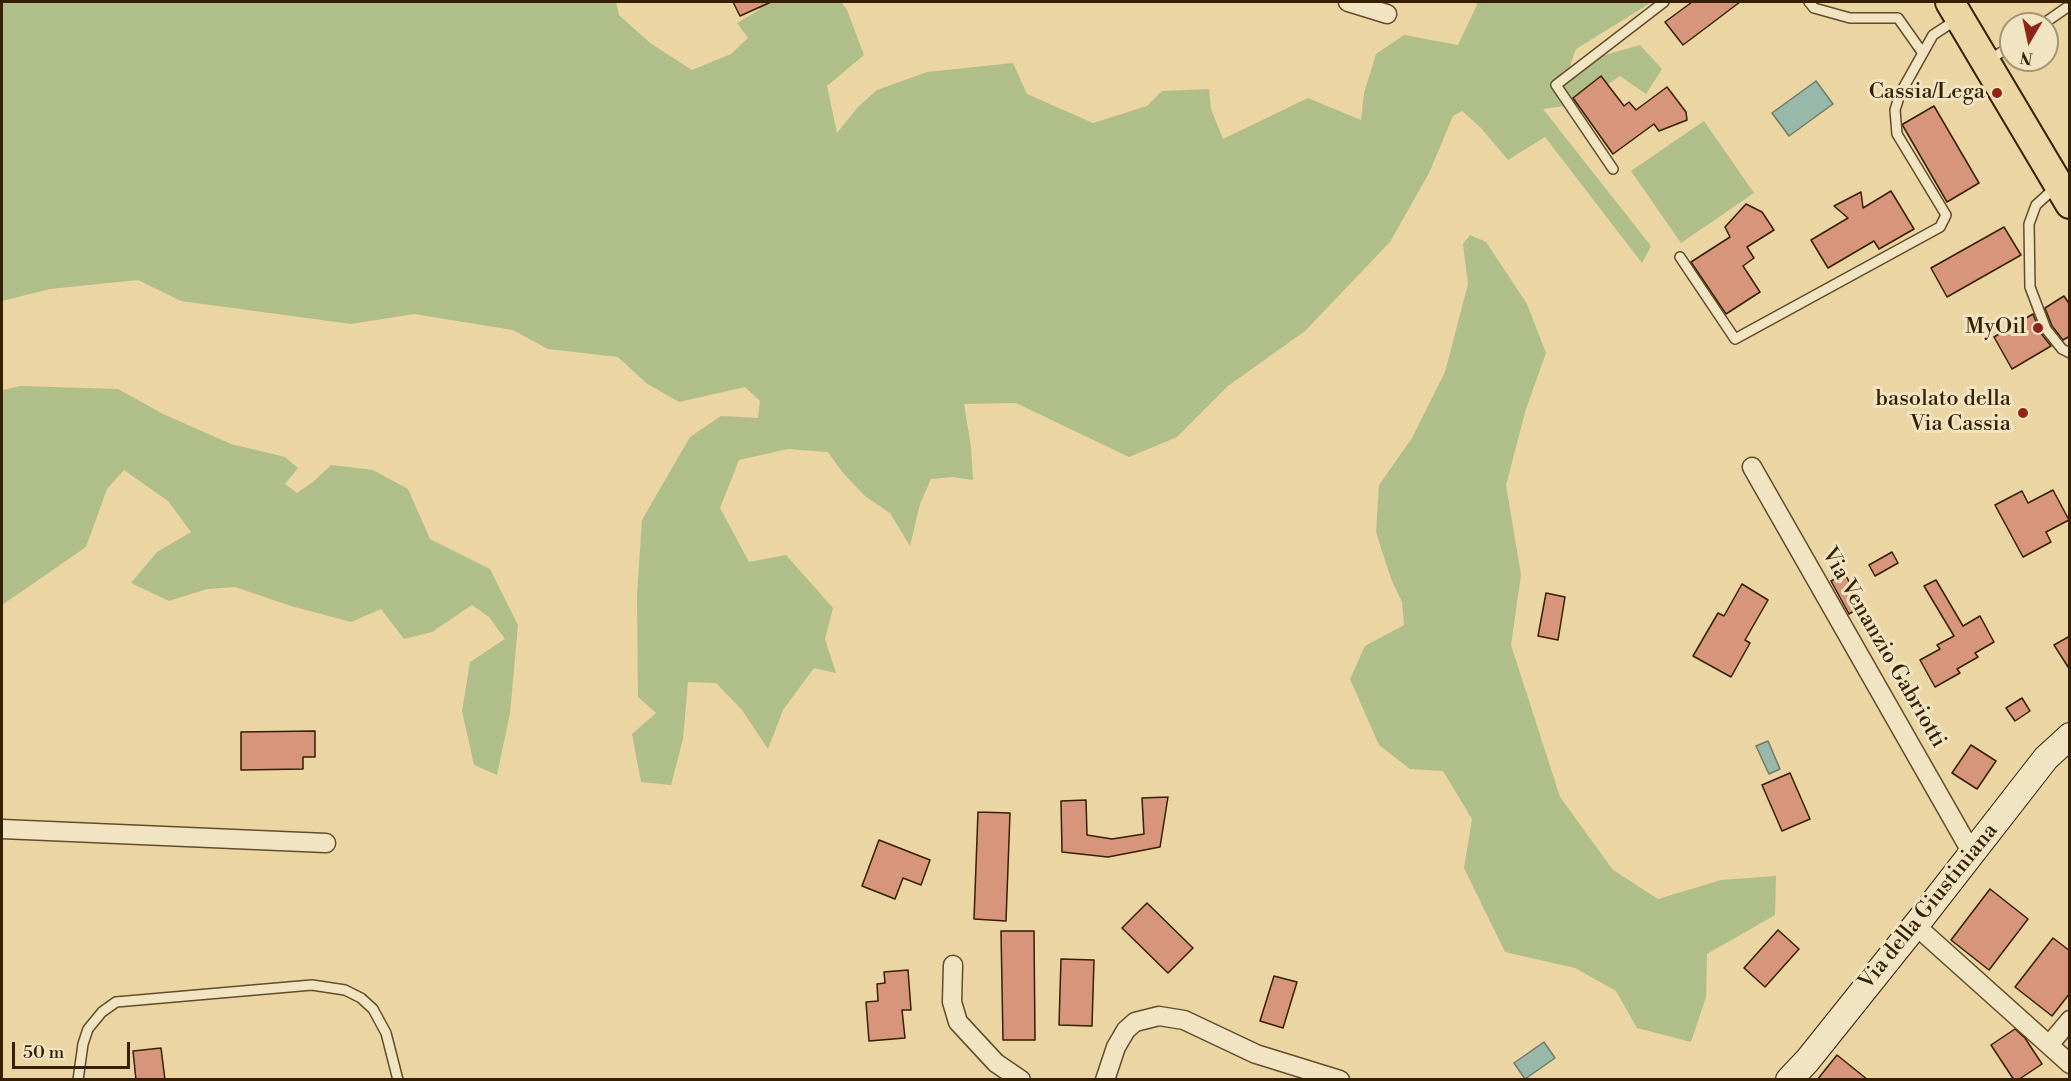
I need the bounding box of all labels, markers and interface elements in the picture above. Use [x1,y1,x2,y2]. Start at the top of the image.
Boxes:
north arrow [1999,12,2059,72]
text: N [2019,47,2034,69]
place label: Cassia/Lega [1869,80,1985,106]
marker: Cassia/Lega [1990,86,2004,100]
place label: MyOil [1965,315,2026,341]
marker: MyOil [2031,321,2045,335]
place label: basolato della Via Cassia [1876,387,2011,439]
marker: basolato della Via Cassia [2016,406,2030,420]
street label: Via Venanzio Gabriotti [1815,543,1951,753]
street label: Via della Giustiniana [1854,819,2004,995]
scale bar [15,1030,134,1068]
text: 50 m [23,1041,64,1064]

